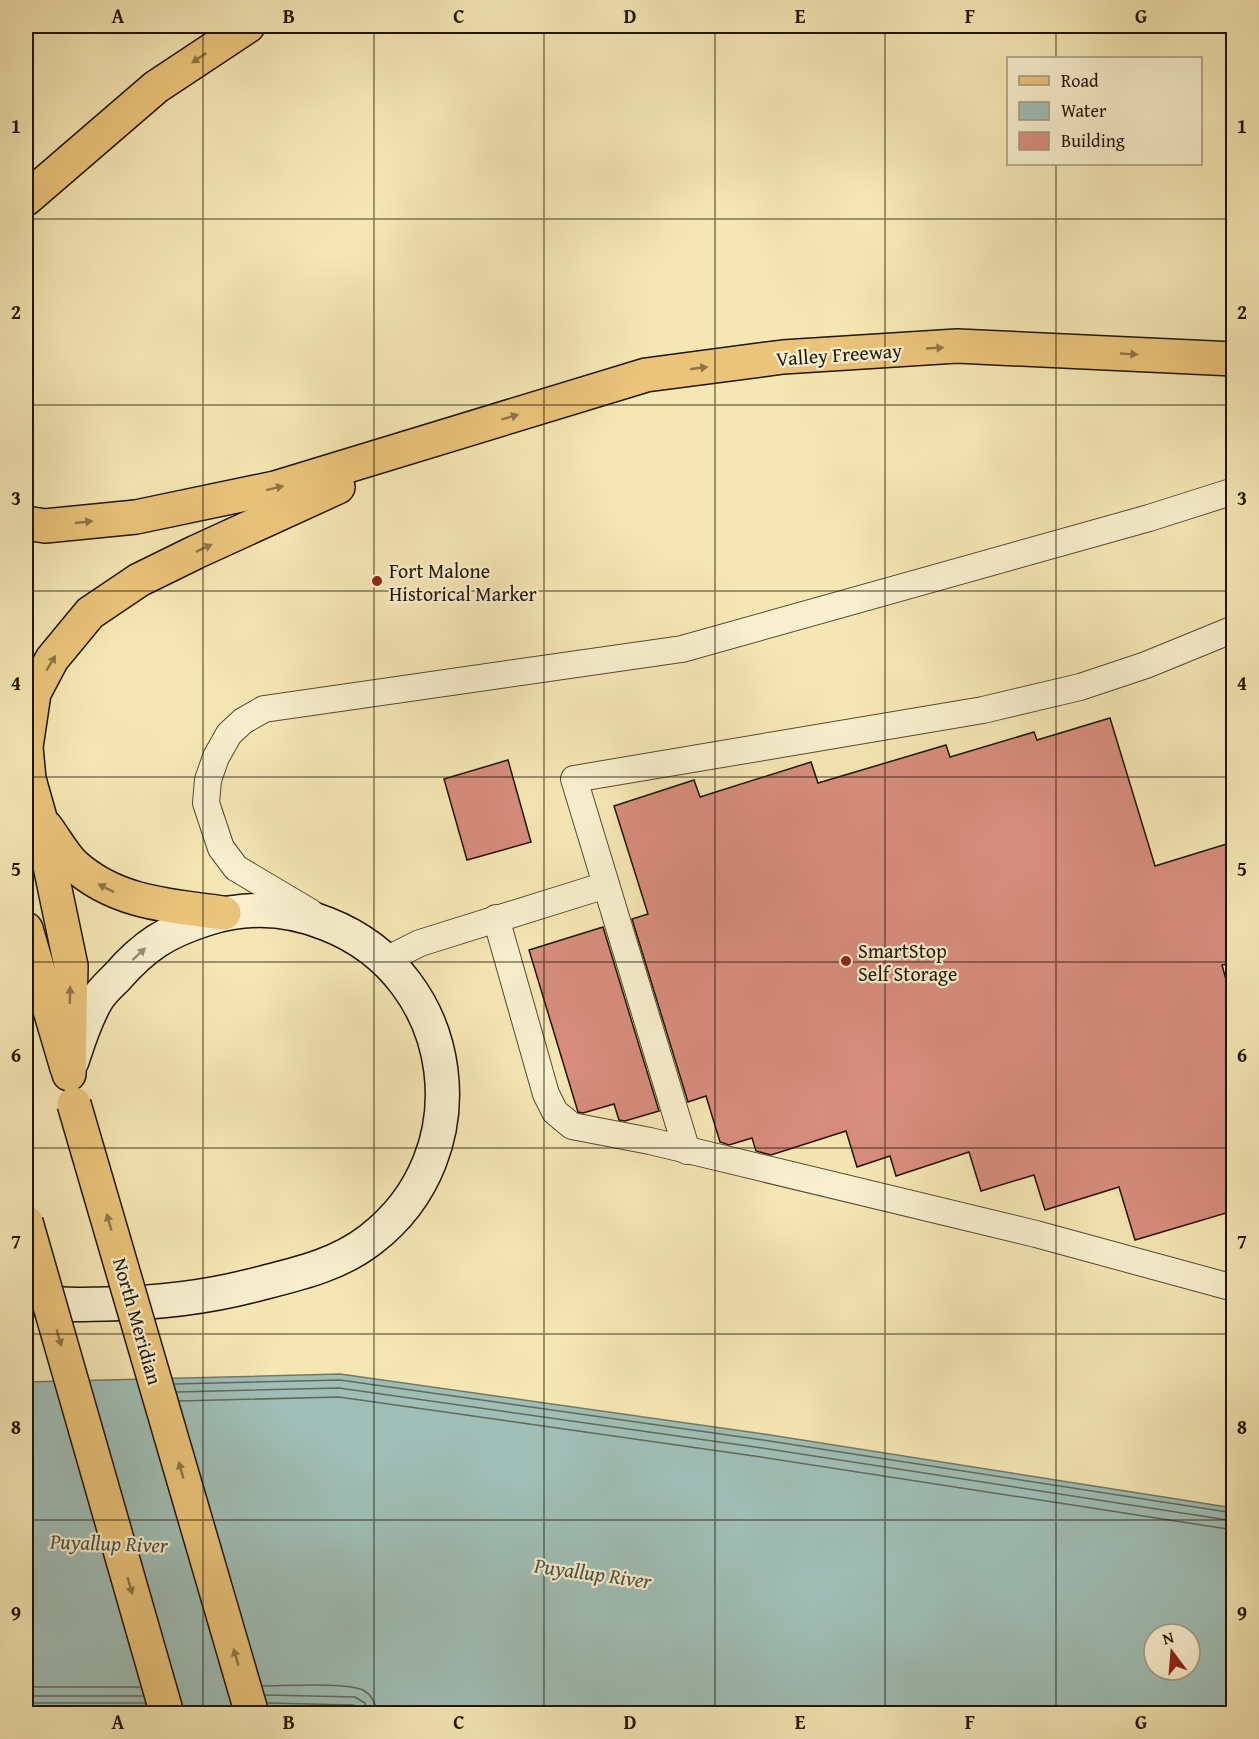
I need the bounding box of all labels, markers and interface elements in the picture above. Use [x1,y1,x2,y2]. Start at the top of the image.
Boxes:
text: A [112,1,125,30]
text: B [283,1,295,30]
text: C [453,1,465,30]
text: D [623,1,637,30]
text: E [795,1,806,30]
text: F [965,1,975,30]
text: G [1135,1,1147,30]
one-way arrow [191,52,207,63]
legend [1007,57,1202,165]
text: Road [1061,67,1099,94]
text: Water [1061,97,1107,124]
text: 1 [11,111,21,140]
text: 1 [1237,111,1247,140]
text: Building [1061,127,1125,154]
text: 2 [11,297,21,326]
text: 2 [1237,297,1247,326]
street label: Valley Freeway [775,335,903,373]
one-way arrow [925,343,944,352]
one-way arrow [1120,350,1139,359]
one-way arrow [689,364,708,373]
one-way arrow [501,412,519,421]
one-way arrow [266,482,284,492]
text: 3 [11,483,21,512]
text: 3 [1237,483,1247,512]
one-way arrow [74,517,93,527]
one-way arrow [196,543,214,553]
place label: Fort Malone Historical Marker [389,556,537,608]
marker: Fort Malone Historical Marker [370,574,384,588]
one-way arrow [45,655,56,671]
text: 4 [11,668,21,697]
text: 4 [1237,668,1247,697]
text: 5 [11,854,21,883]
text: 5 [1237,854,1247,883]
one-way arrow [97,883,114,892]
place label: SmartStop Self Storage [858,936,957,988]
one-way arrow [132,947,147,961]
marker: SmartStop Self Storage [839,954,853,968]
one-way arrow [65,985,75,1004]
text: 6 [11,1040,21,1069]
text: 6 [1237,1040,1247,1069]
one-way arrow [104,1213,113,1231]
text: 7 [11,1226,21,1255]
text: 7 [1237,1226,1247,1255]
street label: North Meridian [106,1254,170,1388]
one-way arrow [55,1330,64,1348]
text: 8 [11,1412,21,1441]
text: 8 [1237,1412,1247,1441]
one-way arrow [176,1461,185,1479]
water label: Puyallup River [49,1525,170,1561]
water label: Puyallup River [532,1549,655,1597]
one-way arrow [126,1577,136,1595]
text: 9 [11,1598,21,1627]
text: 9 [1237,1598,1247,1627]
north arrow [1142,1622,1202,1682]
text: N [1159,1624,1177,1651]
one-way arrow [231,1648,240,1666]
text: A [112,1707,125,1736]
text: B [283,1707,295,1736]
text: C [453,1707,465,1736]
text: D [623,1707,637,1736]
text: E [795,1707,806,1736]
text: F [965,1707,975,1736]
text: G [1135,1707,1147,1736]

